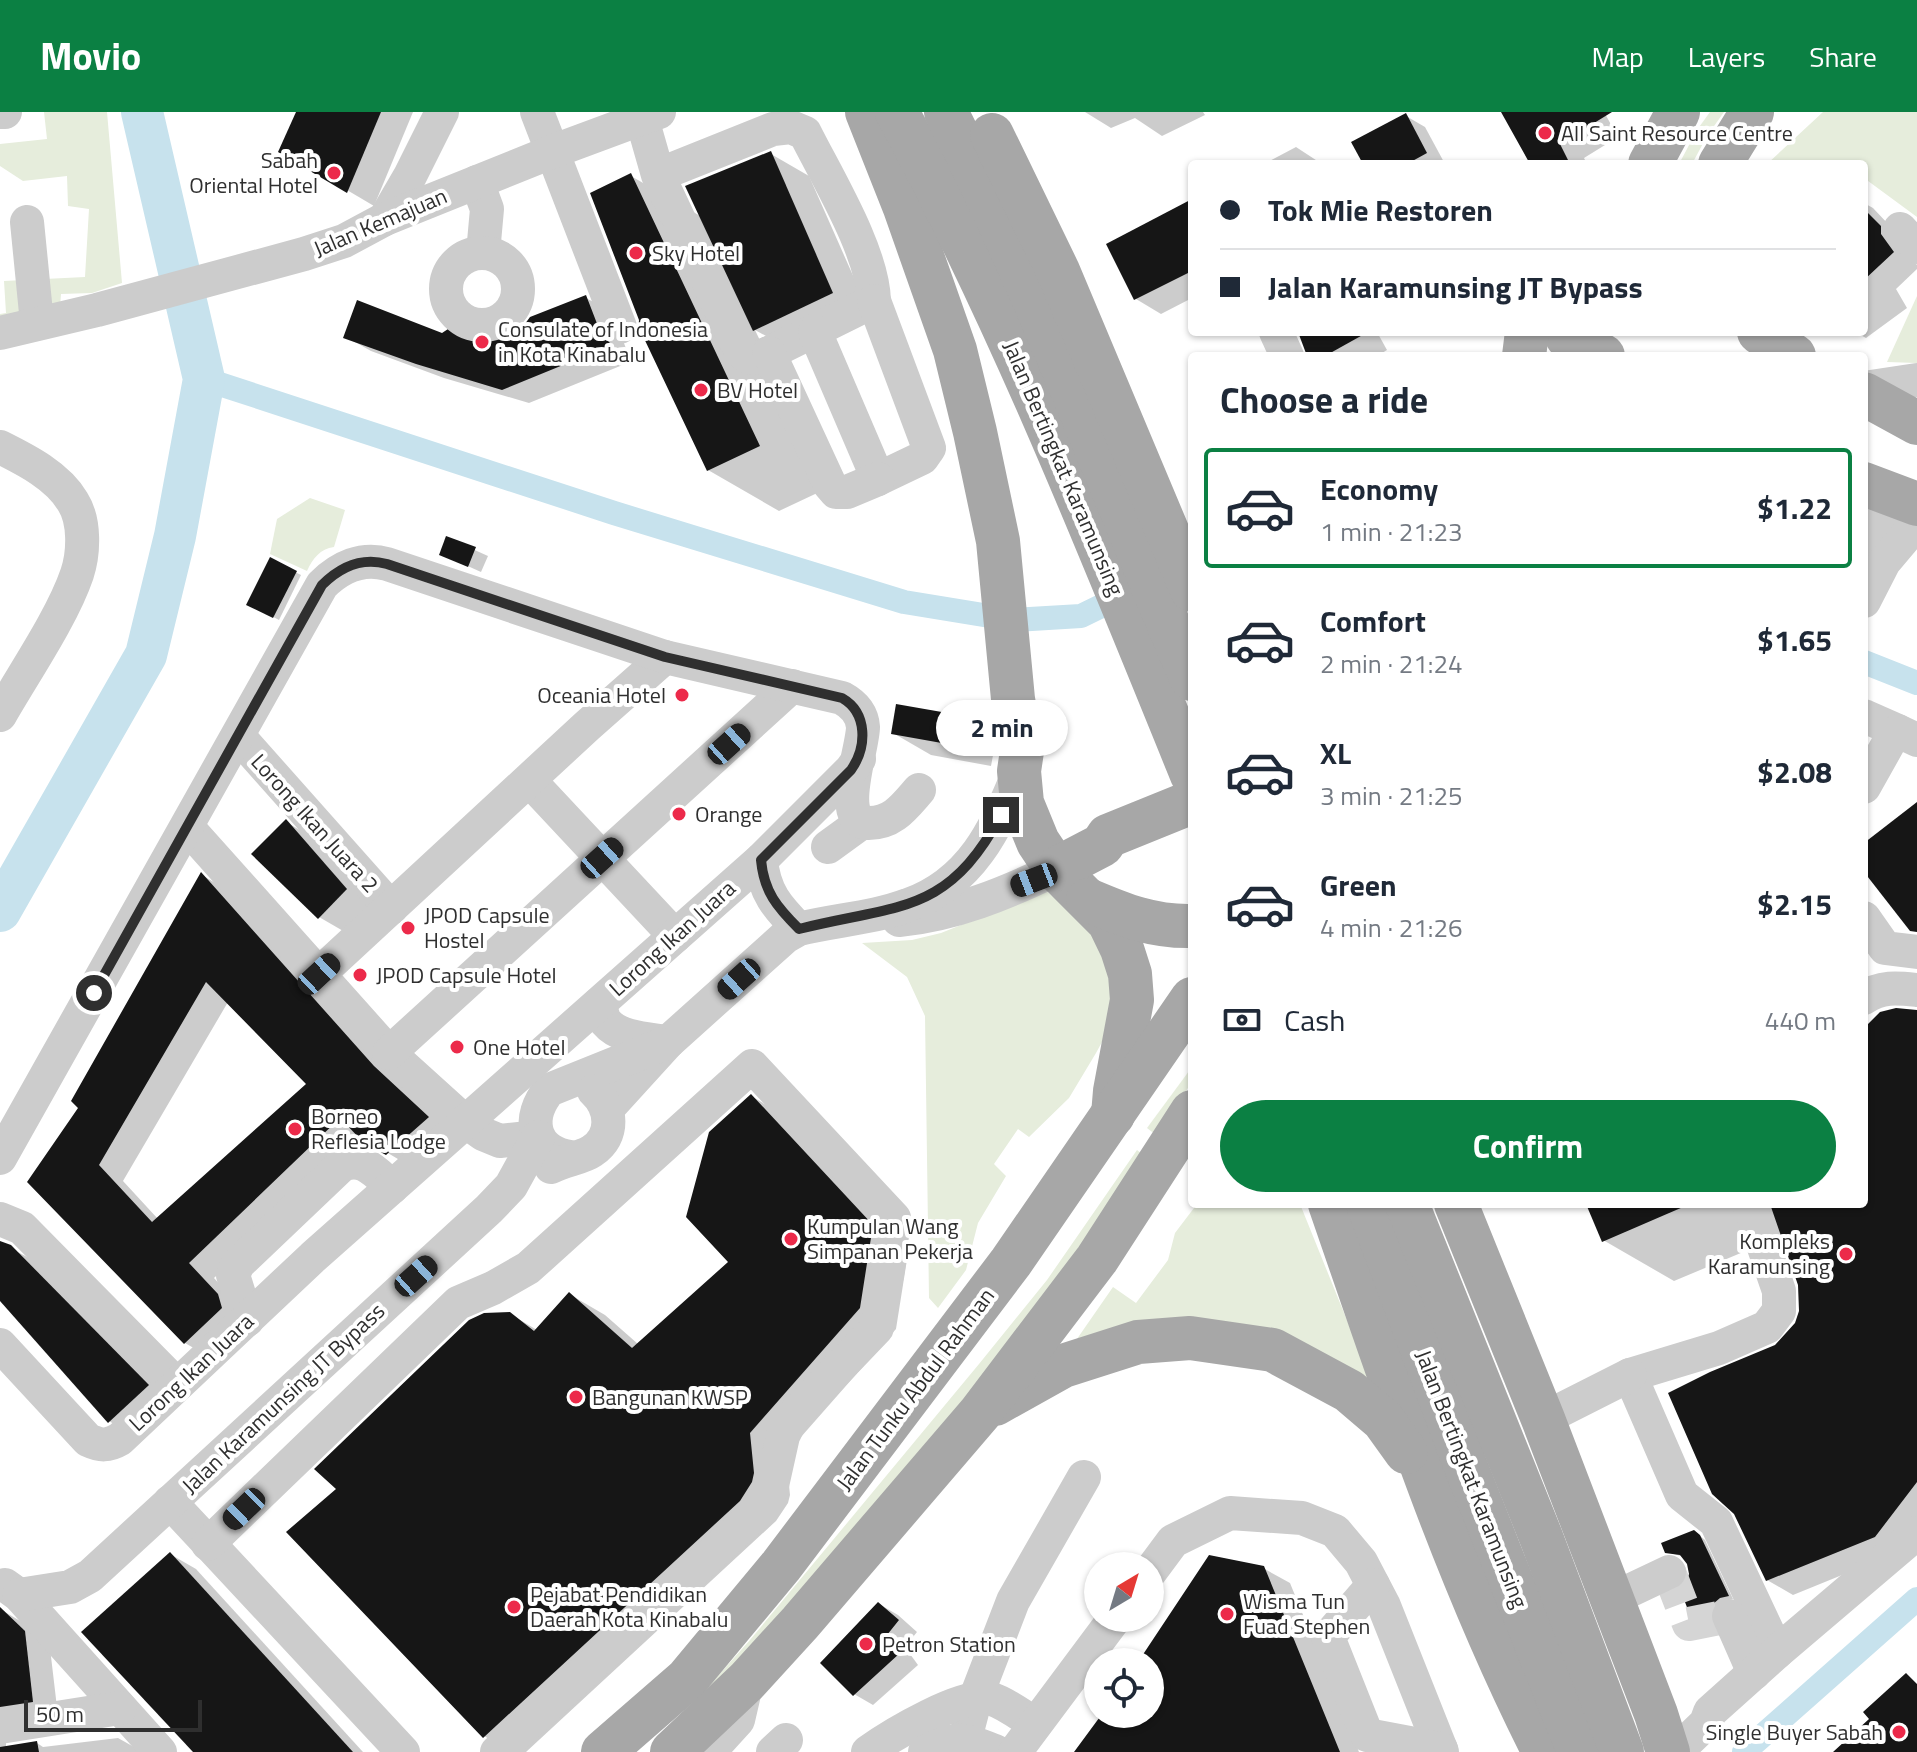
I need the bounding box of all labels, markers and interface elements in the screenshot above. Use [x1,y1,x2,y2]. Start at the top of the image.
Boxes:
text: Movio [40,27,141,85]
text: Map [1591,35,1644,78]
text: Layers [1688,35,1765,78]
text: Share [1809,35,1877,78]
place label: All Saint Resource Centre [1561,116,1793,150]
marker: All Saint Resource Centre [1536,124,1554,142]
place label: Sabah Oriental Hotel [189,143,318,202]
marker: Sabah Oriental Hotel [325,164,343,182]
street label: Jalan Kemajuan [308,179,452,265]
text: Tok Mie Restoren [1268,187,1493,233]
place label: Sky Hotel [652,236,740,270]
marker: Sky Hotel [627,244,645,262]
text: Jalan Karamunsing JT Bypass [1268,264,1643,310]
place label: Consulate of Indonesia in Kota Kinabalu [498,312,708,371]
marker: Consulate of Indonesia in Kota Kinabalu [473,333,491,351]
street label: Jalan Bertingkat Karamunsing [995,335,1133,601]
text: Choose a ride [1220,372,1428,427]
place label: BV Hotel [717,373,798,407]
marker: BV Hotel [692,381,710,399]
text: Economy [1320,466,1438,512]
icon: car [1224,472,1296,544]
text: $1.22 [1757,485,1832,531]
text: 1 min · 21:23 [1320,512,1463,551]
text: Comfort [1320,598,1426,644]
icon: car [1224,604,1296,676]
text: $1.65 [1757,617,1832,663]
text: 2 min · 21:24 [1320,644,1463,683]
place label: Oceania Hotel [537,678,666,712]
marker: Oceania Hotel [673,686,691,704]
callout: 2 min [935,699,1067,755]
text: 2 min [970,708,1034,747]
car [703,719,755,769]
text: XL [1320,730,1351,776]
icon: car [1224,736,1296,808]
street label: Lorong Ikan Juara 2 [243,746,387,900]
text: $2.08 [1757,749,1832,795]
text: 3 min · 21:25 [1320,776,1463,815]
place label: Orange [695,797,762,831]
route end [983,797,1019,833]
marker: Orange [670,805,688,823]
car [576,833,628,883]
car [1007,860,1061,900]
text: Green [1320,862,1397,908]
icon: car [1224,868,1296,940]
street label: Lorong Ikan Juara [601,872,743,1004]
text: $2.15 [1757,881,1832,927]
place label: JPOD Capsule Hostel [424,898,550,957]
text: 4 min · 21:26 [1320,908,1463,947]
marker: JPOD Capsule Hostel [399,919,417,937]
car [293,949,345,999]
car [713,954,765,1004]
place label: JPOD Capsule Hotel [376,958,557,992]
marker: JPOD Capsule Hotel [351,966,369,984]
route start [76,975,112,1011]
text: Cash [1284,997,1345,1043]
icon: cash [1220,998,1264,1042]
text: 440 m [1765,1001,1836,1040]
place label: One Hotel [473,1030,565,1064]
marker: One Hotel [448,1038,466,1056]
place label: Borneo Reflesia Lodge [311,1099,446,1158]
button: Confirm [1220,1100,1836,1192]
marker: Borneo Reflesia Lodge [286,1120,304,1138]
place label: Kumpulan Wang Simpanan Pekerja [807,1209,973,1268]
place label: Kompleks Karamunsing [1708,1224,1830,1283]
marker: Kumpulan Wang Simpanan Pekerja [782,1230,800,1248]
marker: Kompleks Karamunsing [1837,1245,1855,1263]
car [390,1251,442,1301]
street label: Jalan Tunku Abdul Rahman [827,1281,1003,1497]
street label: Jalan Karamunsing JT Bypass [174,1294,392,1502]
street label: Lorong Ikan Juara [121,1305,261,1439]
street label: Jalan Bertingkat Karamunsing [1407,1345,1537,1613]
place label: Bangunan KWSP [592,1380,748,1414]
marker: Bangunan KWSP [567,1388,585,1406]
car [218,1484,270,1534]
north arrow [1084,1552,1164,1632]
map controls [1084,1552,1164,1728]
place label: Pejabat Pendidikan Daerah Kota Kinabalu [530,1577,728,1636]
place label: Wisma Tun Fuad Stephen [1243,1584,1370,1643]
marker: Pejabat Pendidikan Daerah Kota Kinabalu [505,1598,523,1616]
marker: Wisma Tun Fuad Stephen [1218,1605,1236,1623]
place label: Petron Station [882,1627,1016,1661]
marker: Petron Station [857,1635,875,1653]
button: locate [1084,1648,1164,1728]
scale bar [24,1696,202,1732]
text: 50 m [36,1697,84,1731]
place label: Single Buyer Sabah [1706,1715,1883,1749]
marker: Single Buyer Sabah [1890,1723,1908,1741]

